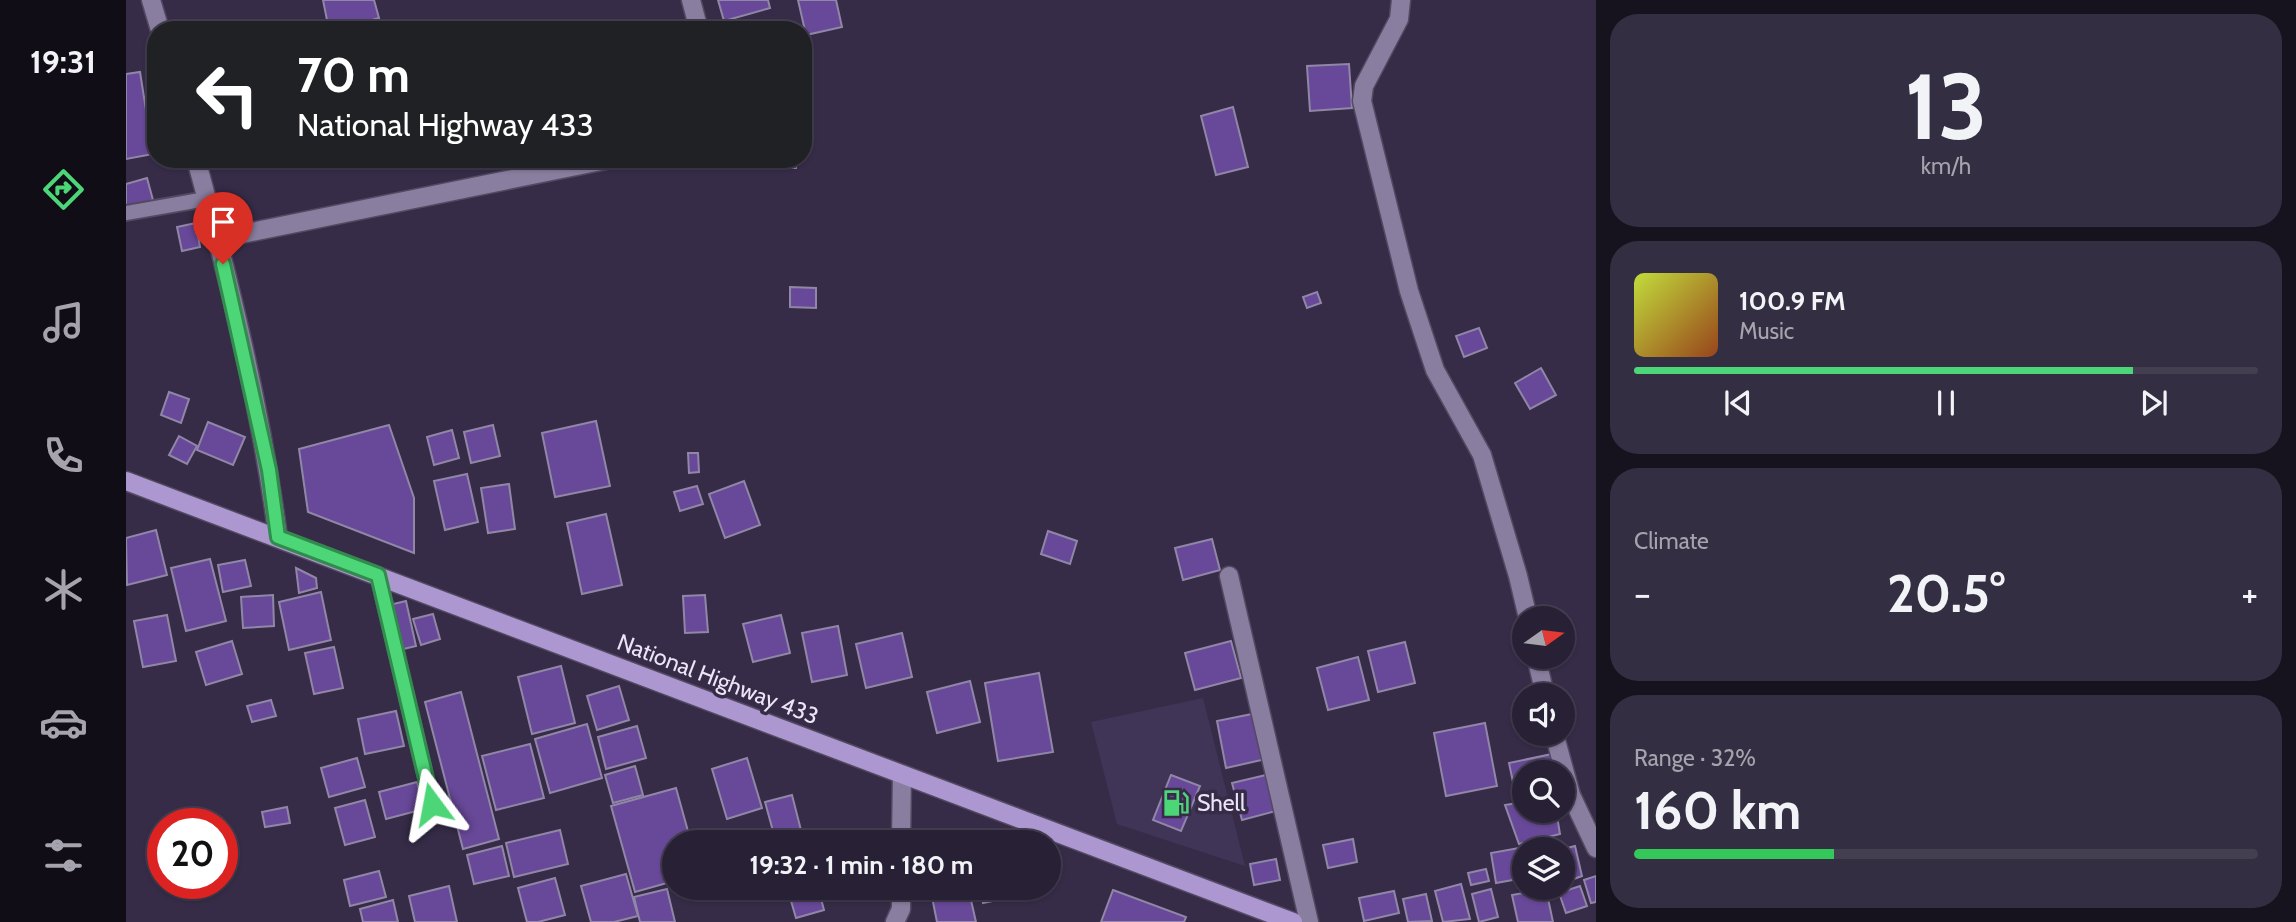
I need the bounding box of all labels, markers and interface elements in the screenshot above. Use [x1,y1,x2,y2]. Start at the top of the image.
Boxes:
text: 19:31 [30,42,96,81]
text: 70 m [297,45,410,104]
icon: left [182,49,273,140]
text: 13 [1905,51,1987,162]
text: National Highway 433 [297,105,594,144]
text: km/h [1921,152,1971,180]
icon: directions [39,165,88,214]
pin [193,192,253,264]
icon: arrive [204,203,242,241]
text: 100.9 FM [1739,285,1846,317]
icon: music [39,298,88,347]
text: Music [1739,317,1794,345]
icon: previous [1719,384,1757,422]
icon: pause [1927,384,1965,422]
icon: next [2135,384,2173,422]
icon: phone [39,431,88,480]
text: Climate [1634,527,1709,555]
text: 20.5° [1887,562,2005,625]
icon: climate [39,565,88,614]
text: − [1634,570,1651,617]
text: + [2241,570,2258,617]
north arrow [1512,606,1575,668]
map controls [1512,606,1575,900]
street label: National Highway 433 [613,628,823,730]
button: sound [1512,683,1575,746]
icon: car [39,698,88,747]
text: Range · 32% [1634,744,1756,772]
button: search [1512,760,1575,823]
position arrow [395,767,469,841]
text: 160 km [1634,779,1801,842]
fuel station icon: Shell [1161,788,1191,818]
place label: Shell [1197,789,1246,817]
speed limit sign: 20 [147,808,238,899]
icon: filters [39,831,88,880]
button: layers [1512,837,1575,900]
text: 19:32 · 1 min · 180 m [750,849,973,881]

